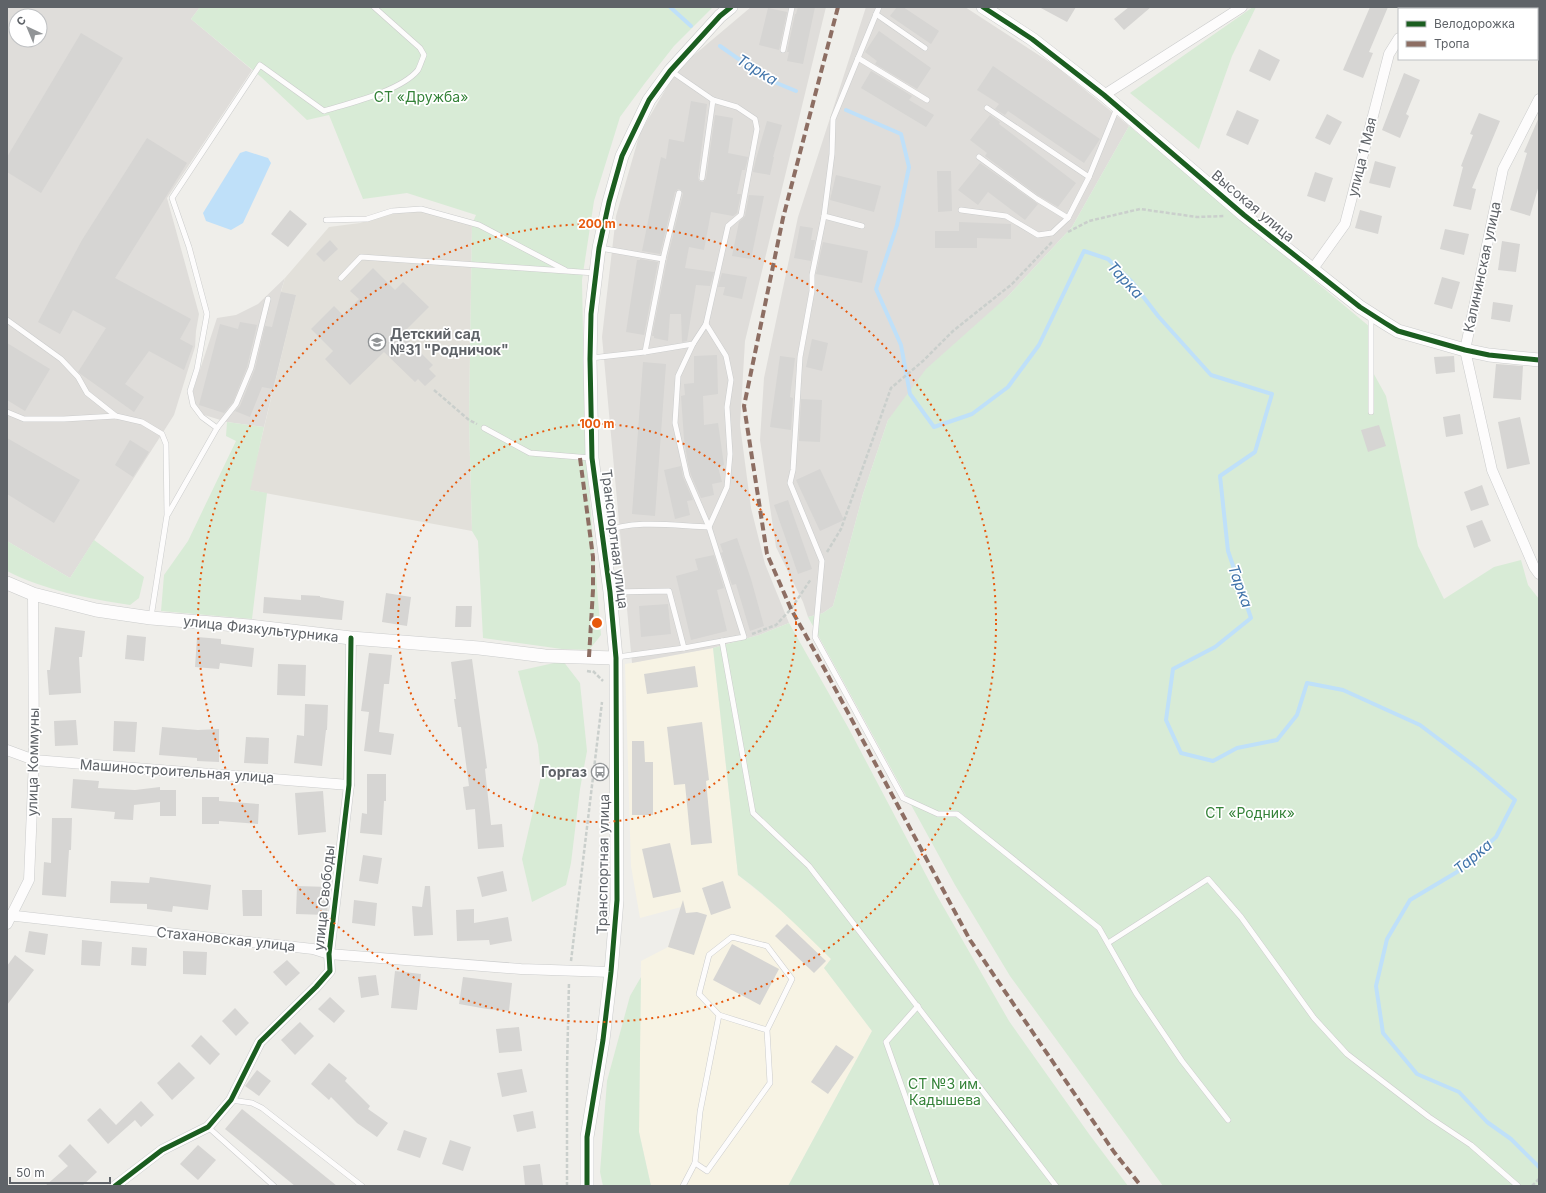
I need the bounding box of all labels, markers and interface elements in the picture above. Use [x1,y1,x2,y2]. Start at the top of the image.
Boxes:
north arrow [8,8,48,48]
legend [1398,8,1538,60]
text: С [13,13,29,29]
text: Велодорожка [1434,16,1515,31]
text: Тропа [1434,36,1469,51]
water label: Тарка [733,50,781,89]
park label: СТ «Дружба» [374,88,468,105]
street label: улица 1 Мая [1343,115,1380,199]
street label: Высокая улица [1208,166,1298,245]
street label: Калининская улица [1459,200,1504,334]
text: 200 m [578,216,616,231]
water label: Тарка [1103,257,1147,302]
place label: Детский сад №31 "Родничок" [390,325,509,358]
school or university icon: Детский сад №31 "Родничок" [367,332,387,352]
text: 100 m [579,416,615,431]
street label: Транспортная улица [598,468,633,610]
water label: Тарка [1224,562,1257,610]
street label: улица Физкультурника [183,612,340,645]
centre of rings [590,616,604,630]
street label: улица Коммуны [23,707,42,817]
street label: Машиностроительная улица [79,755,275,786]
bus stop icon: Горгаз [590,762,610,782]
place label: Горгаз [541,763,587,780]
street label: Транспортная улица [593,794,612,934]
park label: СТ «Родник» [1205,804,1295,821]
water label: Тарка [1450,835,1496,878]
street label: улица Свободы [310,844,337,952]
street label: Стахановская улица [156,923,296,954]
park label: СТ №3 им. Кадышева [908,1075,982,1108]
scale bar [10,1159,110,1185]
text: 50 m [16,1165,45,1180]

